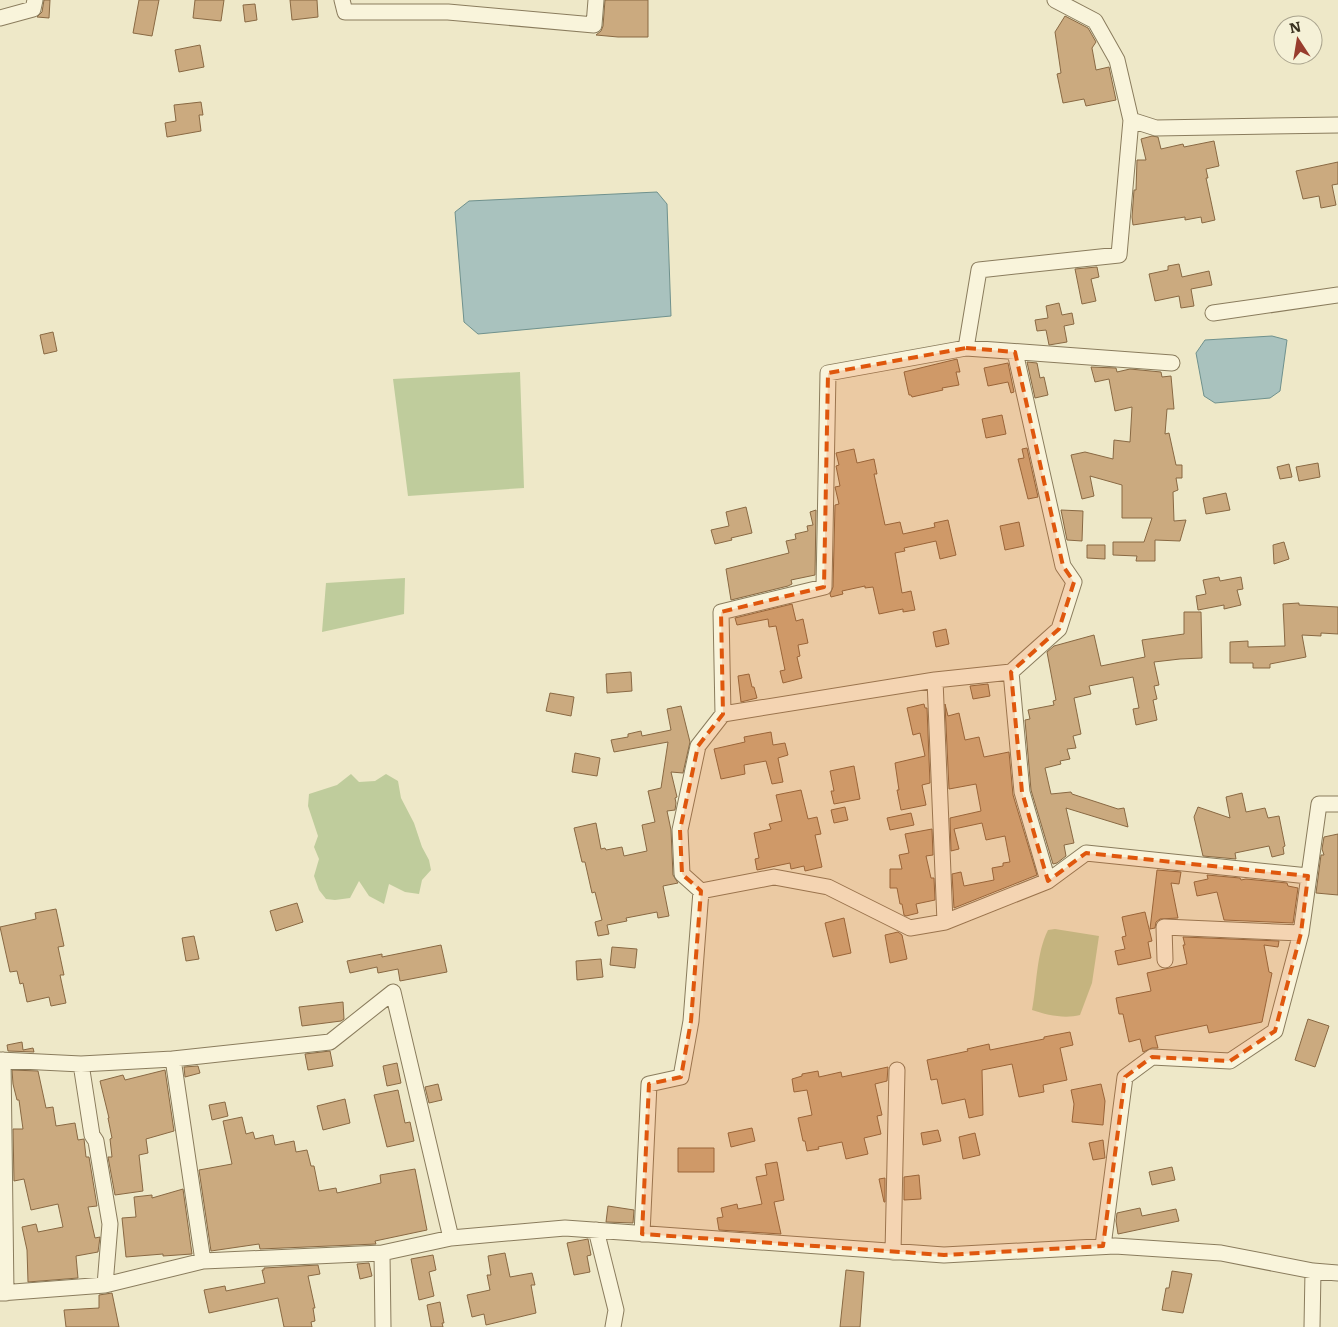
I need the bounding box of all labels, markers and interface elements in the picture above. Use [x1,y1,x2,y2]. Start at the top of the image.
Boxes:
north arrow [1273,15,1323,65]
text: N [1287,15,1303,37]

